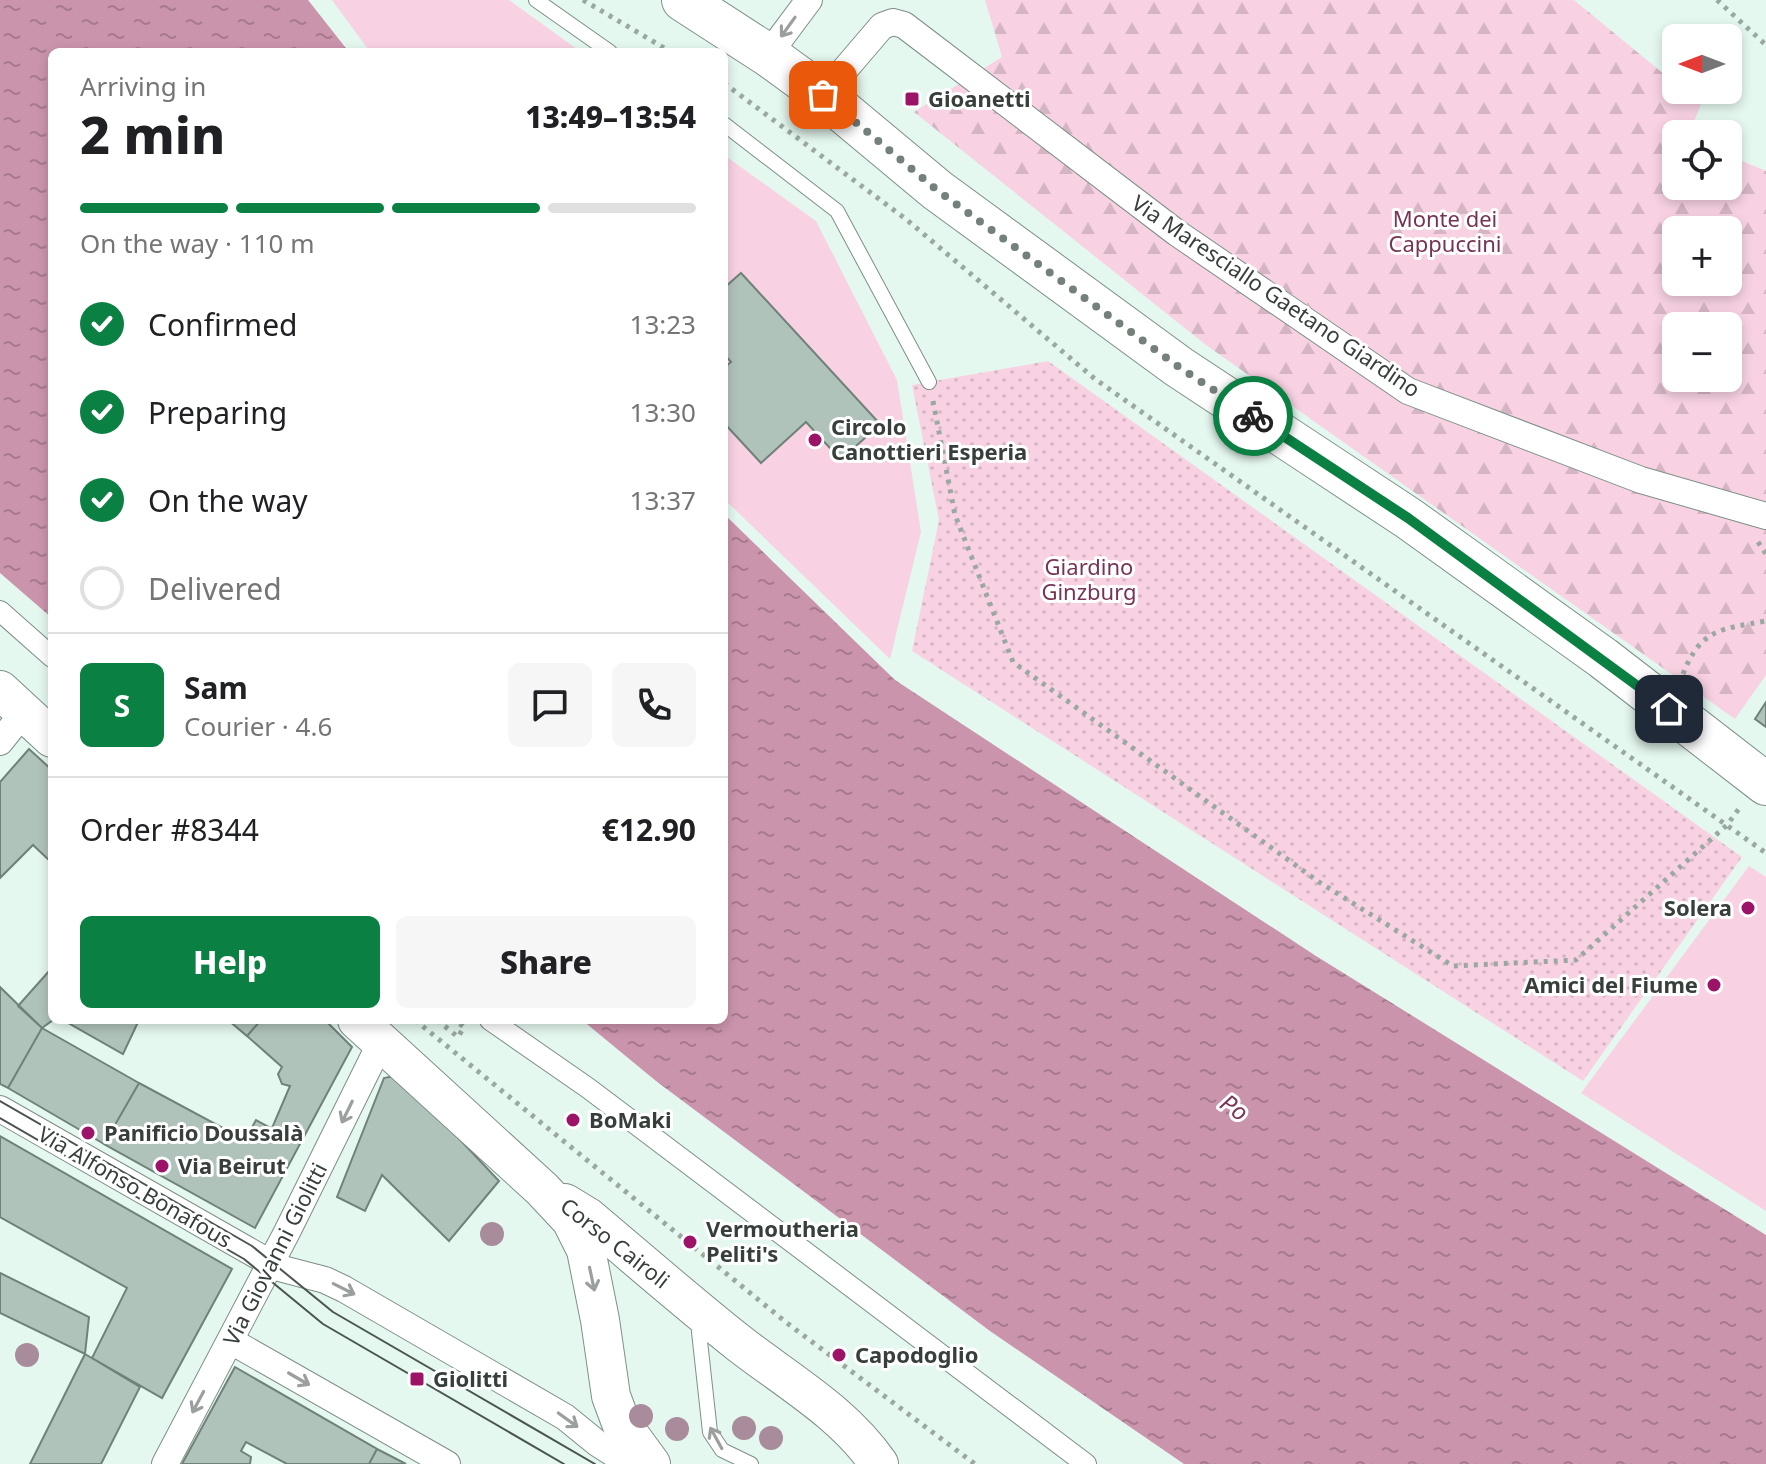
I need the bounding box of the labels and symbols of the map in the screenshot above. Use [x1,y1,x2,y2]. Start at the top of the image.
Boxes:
one-way arrow [780,16,796,38]
north arrow [1662,24,1742,104]
pin [789,61,857,129]
place label: Gioanetti [928,83,1031,113]
marker: Gioanetti [903,90,921,108]
street label: Via Maresciallo Gaetano Giardino [1126,187,1427,403]
park label: Monte dei Cappuccini [1389,203,1501,258]
courier [1213,376,1293,456]
place label: Circolo Canottieri Esperia [831,411,1027,466]
marker: Circolo Canottieri Esperia [806,431,824,449]
park label: Giardino Ginzburg [1041,551,1137,606]
pin [1635,675,1703,743]
place label: Solera [1664,892,1732,922]
marker: Solera [1739,899,1757,917]
place label: Amici del Fiume [1524,969,1698,999]
marker: Amici del Fiume [1705,976,1723,994]
water label: Po [1214,1085,1255,1128]
one-way arrow [338,1100,354,1124]
place label: BoMaki [589,1104,672,1134]
marker: BoMaki [564,1111,582,1129]
place label: Panificio Doussalà [104,1117,303,1147]
street label: Via Alfonso Bonafous [33,1118,238,1254]
marker: Panificio Doussalà [79,1124,97,1142]
place label: Via Beirut [178,1150,286,1180]
marker: Via Beirut [153,1157,171,1175]
street label: Via Giovanni Giolitti [215,1157,333,1350]
street label: Corso Cairoli [555,1190,677,1294]
place label: Vermoutheria Peliti's [706,1213,859,1268]
marker: Vermoutheria Peliti's [681,1233,699,1251]
one-way arrow [585,1266,600,1292]
one-way arrow [331,1282,355,1297]
place label: Capodoglio [855,1339,978,1369]
marker: Capodoglio [830,1346,848,1364]
place label: Giolitti [433,1363,508,1393]
marker: Giolitti [408,1370,426,1388]
one-way arrow [287,1372,310,1388]
one-way arrow [190,1390,206,1414]
one-way arrow [557,1412,578,1429]
one-way arrow [707,1427,723,1450]

